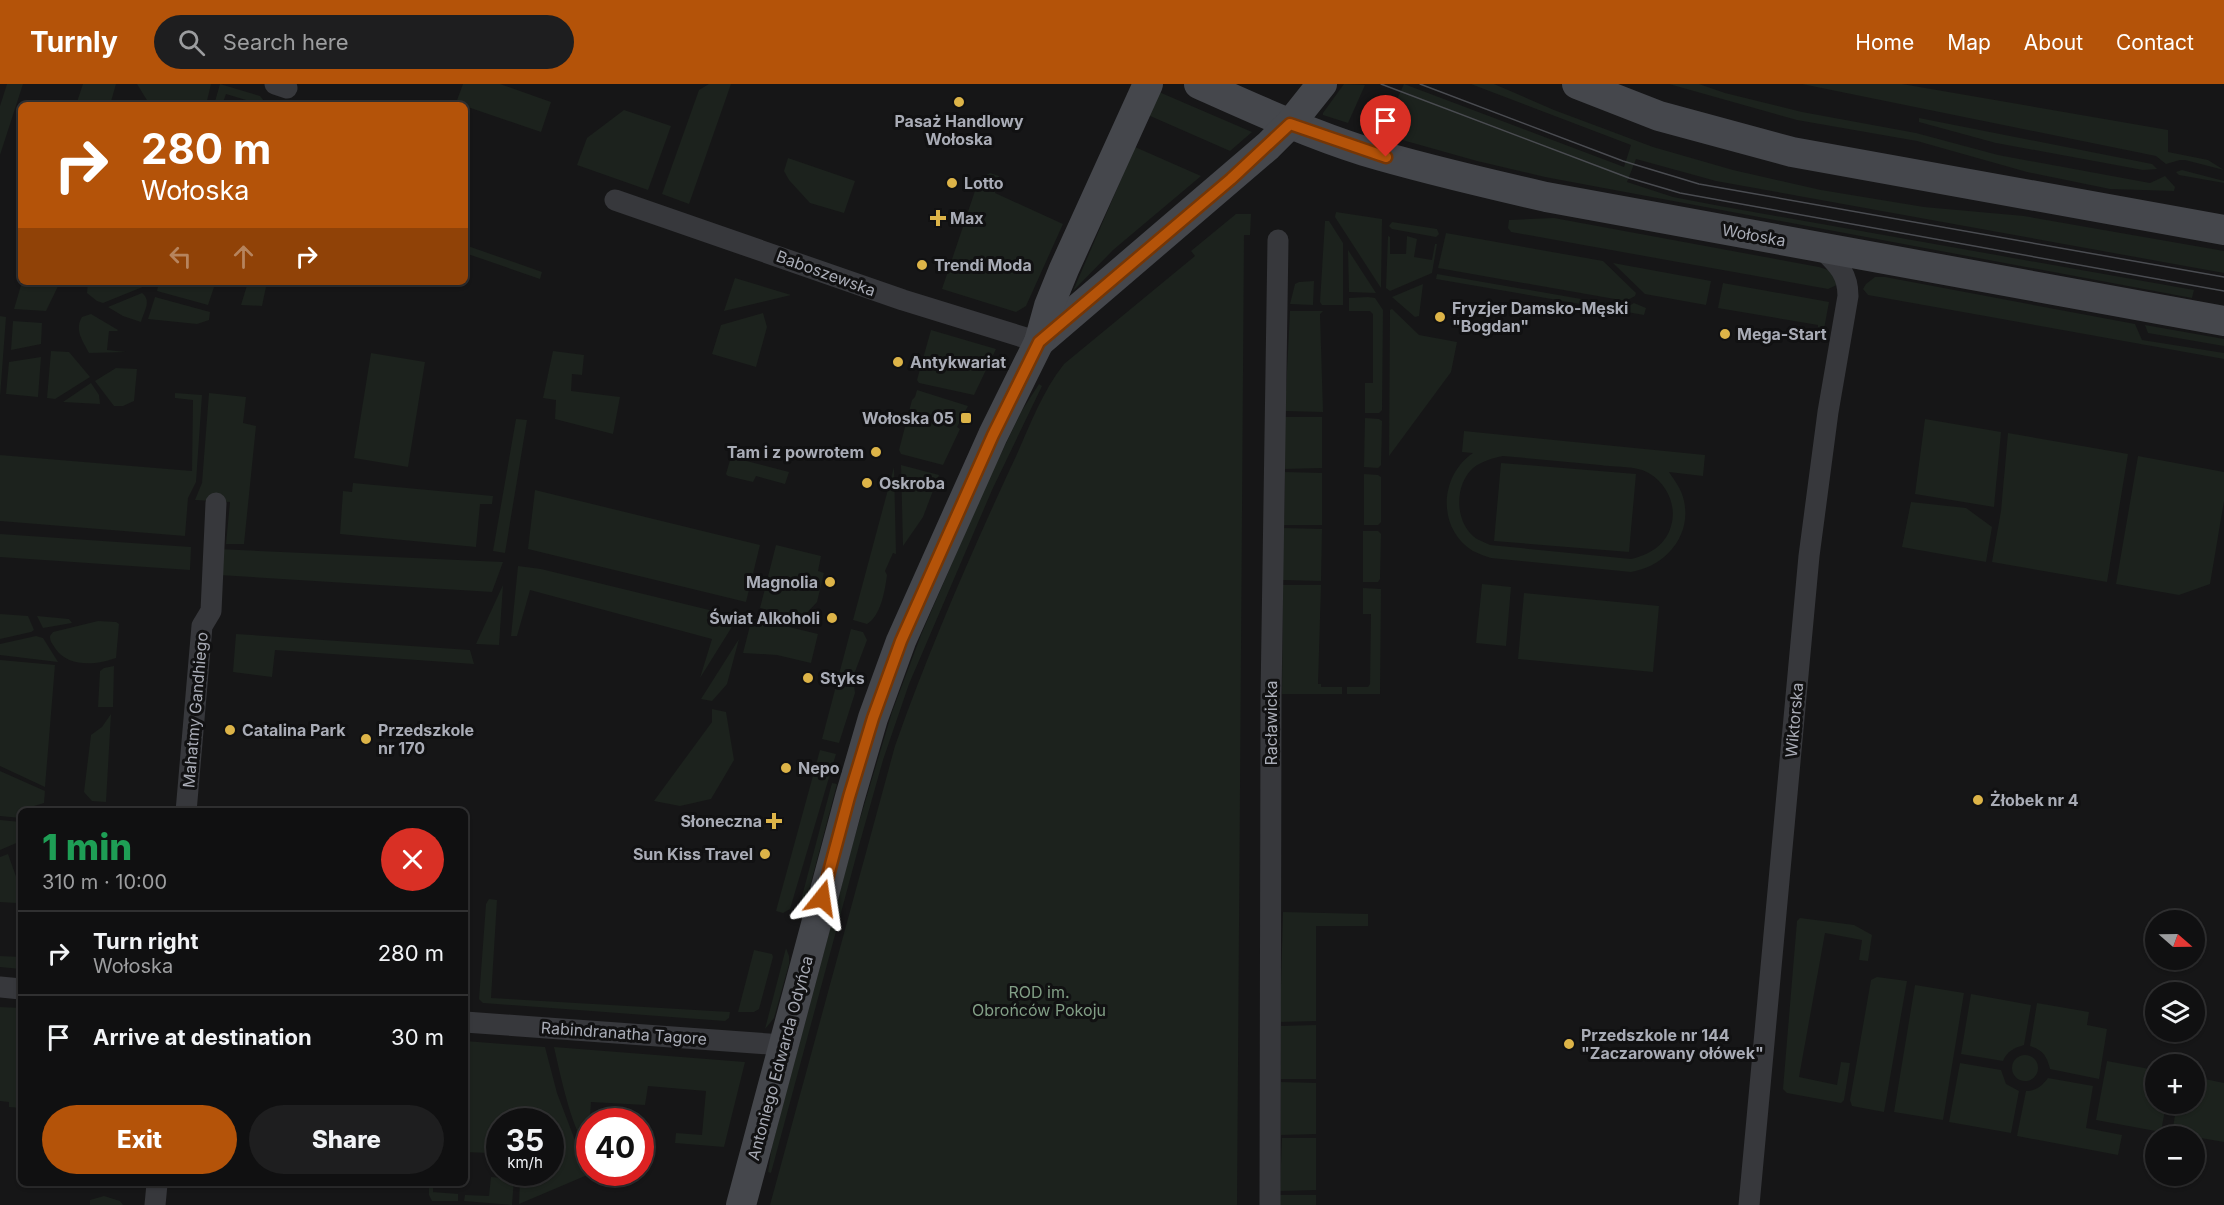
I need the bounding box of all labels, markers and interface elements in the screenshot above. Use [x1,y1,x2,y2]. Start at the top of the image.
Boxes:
search box [154,15,574,69]
text: Turnly [30,25,118,59]
icon: search [175,26,208,59]
text: Search here [223,29,349,55]
text: Home [1855,30,1914,55]
text: Map [1947,30,1991,55]
text: About [2024,30,2083,55]
text: Contact [2116,30,2194,55]
marker: Pasaż Handlowy Wołoska [952,95,966,109]
pin [1360,95,1411,157]
icon: arrive [1369,104,1402,137]
place label: Pasaż Handlowy Wołoska [894,111,1024,149]
text: 280 m [141,123,271,174]
icon: right [42,126,120,204]
place label: Lotto [964,173,1004,193]
text: Wołoska [141,174,249,207]
marker: Lotto [945,176,959,190]
place label: Max [950,208,983,228]
marker: Max [931,211,945,225]
street label: Wołoska [1721,220,1787,250]
icon: left [164,240,197,273]
icon: ahead [227,240,260,273]
icon: right [290,240,323,273]
street label: Baboszewska [774,246,878,300]
place label: Trendi Moda [934,255,1032,275]
marker: Trendi Moda [915,258,929,272]
place label: Fryzjer Damsko-Męski "Bogdan" [1452,298,1628,336]
marker: Fryzjer Damsko-Męski "Bogdan" [1433,310,1447,324]
place label: Mega-Start [1737,324,1827,344]
marker: Mega-Start [1718,327,1732,341]
place label: Antykwariat [910,352,1006,372]
marker: Antykwariat [891,355,905,369]
place label: Wołoska 05 [862,408,954,428]
marker: Wołoska 05 [959,411,973,425]
place label: Tam i z powrotem [727,442,864,462]
marker: Tam i z powrotem [869,445,883,459]
place label: Oskroba [879,473,945,493]
marker: Oskroba [860,476,874,490]
place label: Magnolia [746,572,818,592]
marker: Magnolia [823,575,837,589]
place label: Świat Alkoholi [709,608,820,628]
marker: Świat Alkoholi [825,611,839,625]
street label: Mahatmy Gandhiego [178,631,212,789]
place label: Styks [820,668,865,688]
marker: Styks [801,671,815,685]
street label: Racławicka [1261,680,1281,766]
street label: Wiktorska [1781,682,1807,758]
place label: Catalina Park [242,720,346,740]
place label: Przedszkole nr 170 [378,720,474,758]
marker: Catalina Park [223,723,237,737]
marker: Przedszkole nr 170 [359,732,373,746]
place label: Nepo [798,758,840,778]
marker: Nepo [779,761,793,775]
place label: Żłobek nr 4 [1990,790,2079,810]
marker: Żłobek nr 4 [1971,793,1985,807]
place label: Słoneczna [680,811,762,831]
marker: Słoneczna [767,814,781,828]
text: 1 min [42,825,132,869]
button: close [381,828,444,891]
place label: Sun Kiss Travel [633,844,753,864]
marker: Sun Kiss Travel [758,847,772,861]
position arrow [790,866,854,930]
text: 310 m · 10:00 [42,870,167,894]
north arrow [2145,910,2205,970]
map controls [2145,910,2205,1186]
text: Turn right [93,928,199,954]
icon: right [42,937,75,970]
text: 280 m [378,940,444,966]
street label: Antoniego Edwarda Odyńca [743,953,817,1163]
text: Wołoska [93,954,173,978]
park label: ROD im. Obrońców Pokoju [972,982,1106,1020]
button: layers [2145,982,2205,1042]
street label: Rabindranatha Tagore [540,1017,708,1049]
icon: arrive [42,1021,75,1054]
text: Arrive at destination [93,1024,312,1050]
text: 30 m [391,1024,444,1050]
place label: Przedszkole nr 144 "Zaczarowany ołówek" [1581,1025,1764,1063]
marker: Przedszkole nr 144 "Zaczarowany ołówek" [1562,1037,1576,1051]
button: + [2145,1054,2205,1114]
button: Exit [42,1105,237,1174]
button: Share [249,1105,444,1174]
speed limit sign: 40 [576,1108,654,1186]
text: 35 [506,1122,544,1158]
button: − [2145,1126,2205,1186]
text: km/h [507,1153,543,1172]

